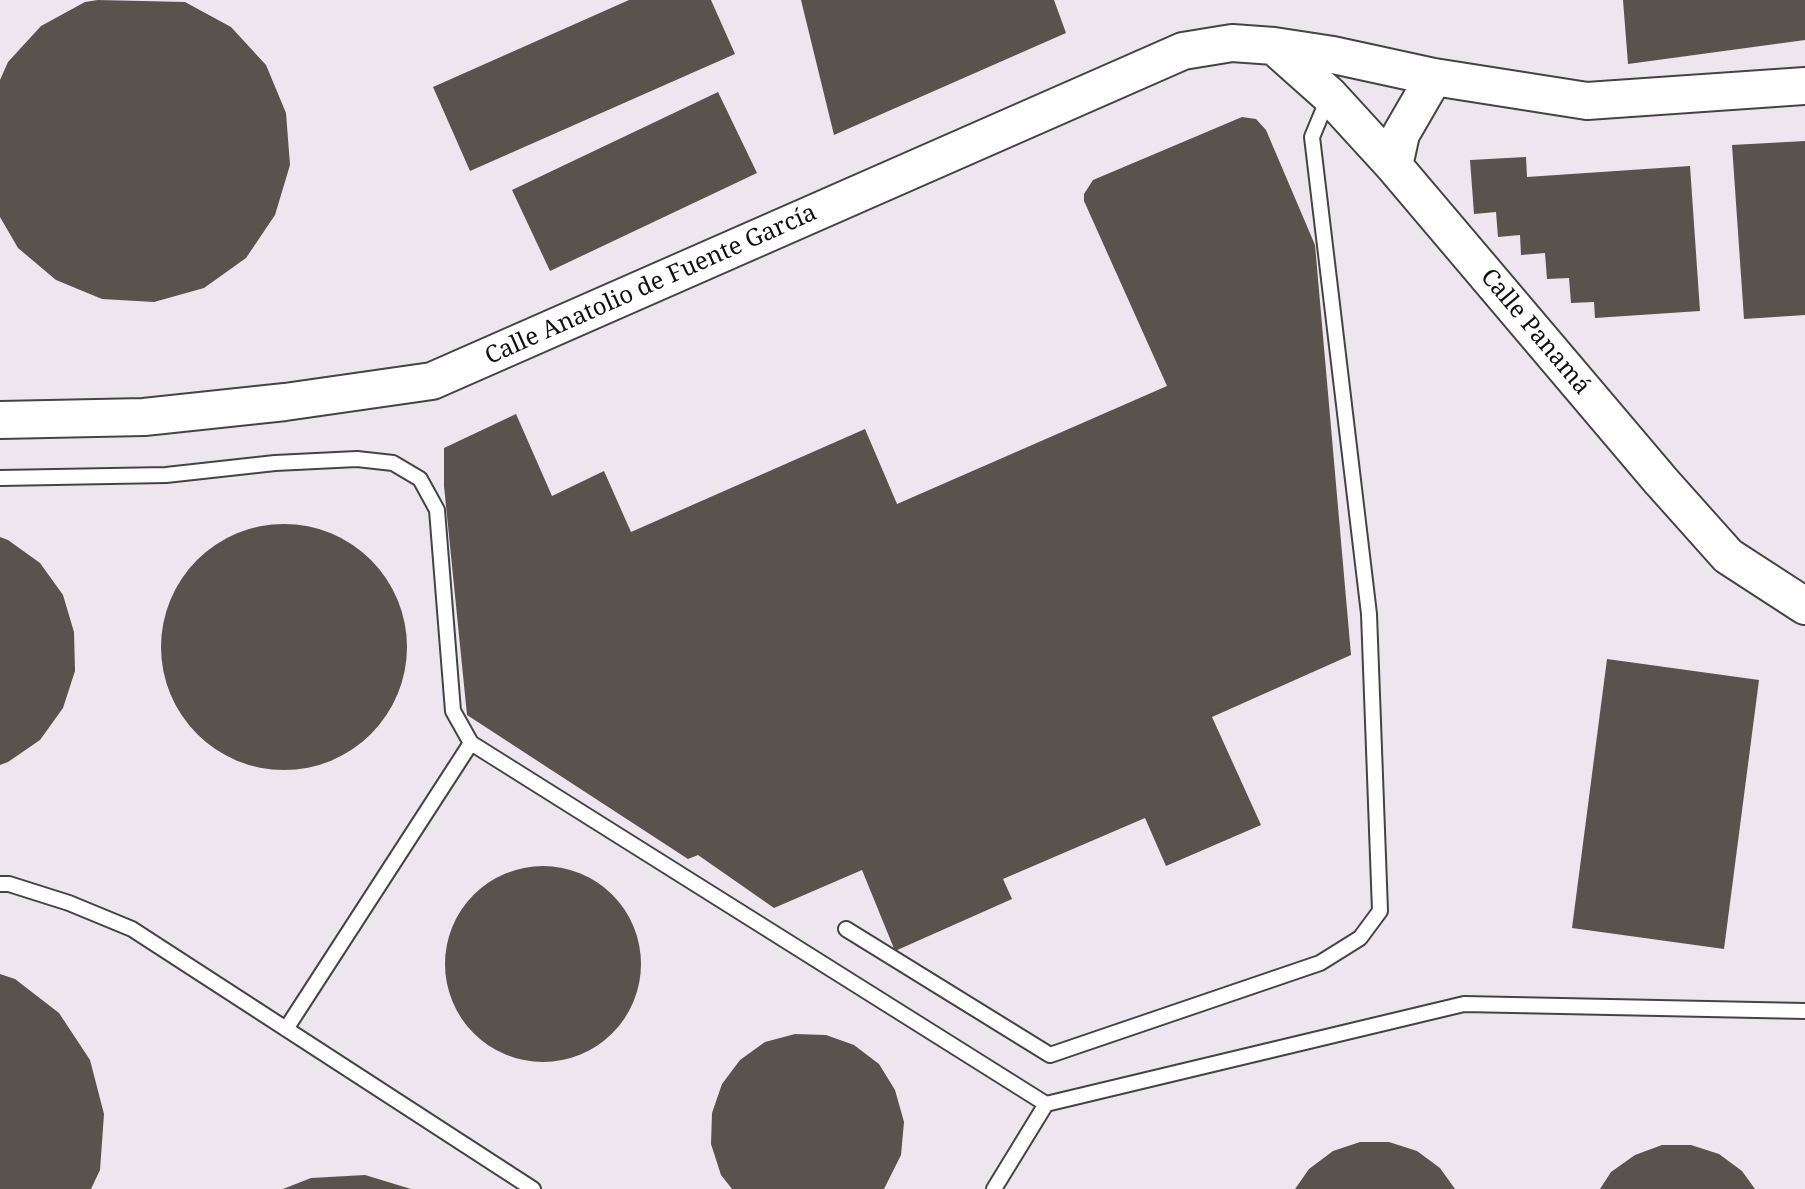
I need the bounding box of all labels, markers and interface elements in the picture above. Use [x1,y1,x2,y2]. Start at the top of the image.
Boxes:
street label: Calle Anatolio de Fuente García [481,199,821,371]
street label: Calle Panamá [1474,263,1596,401]

